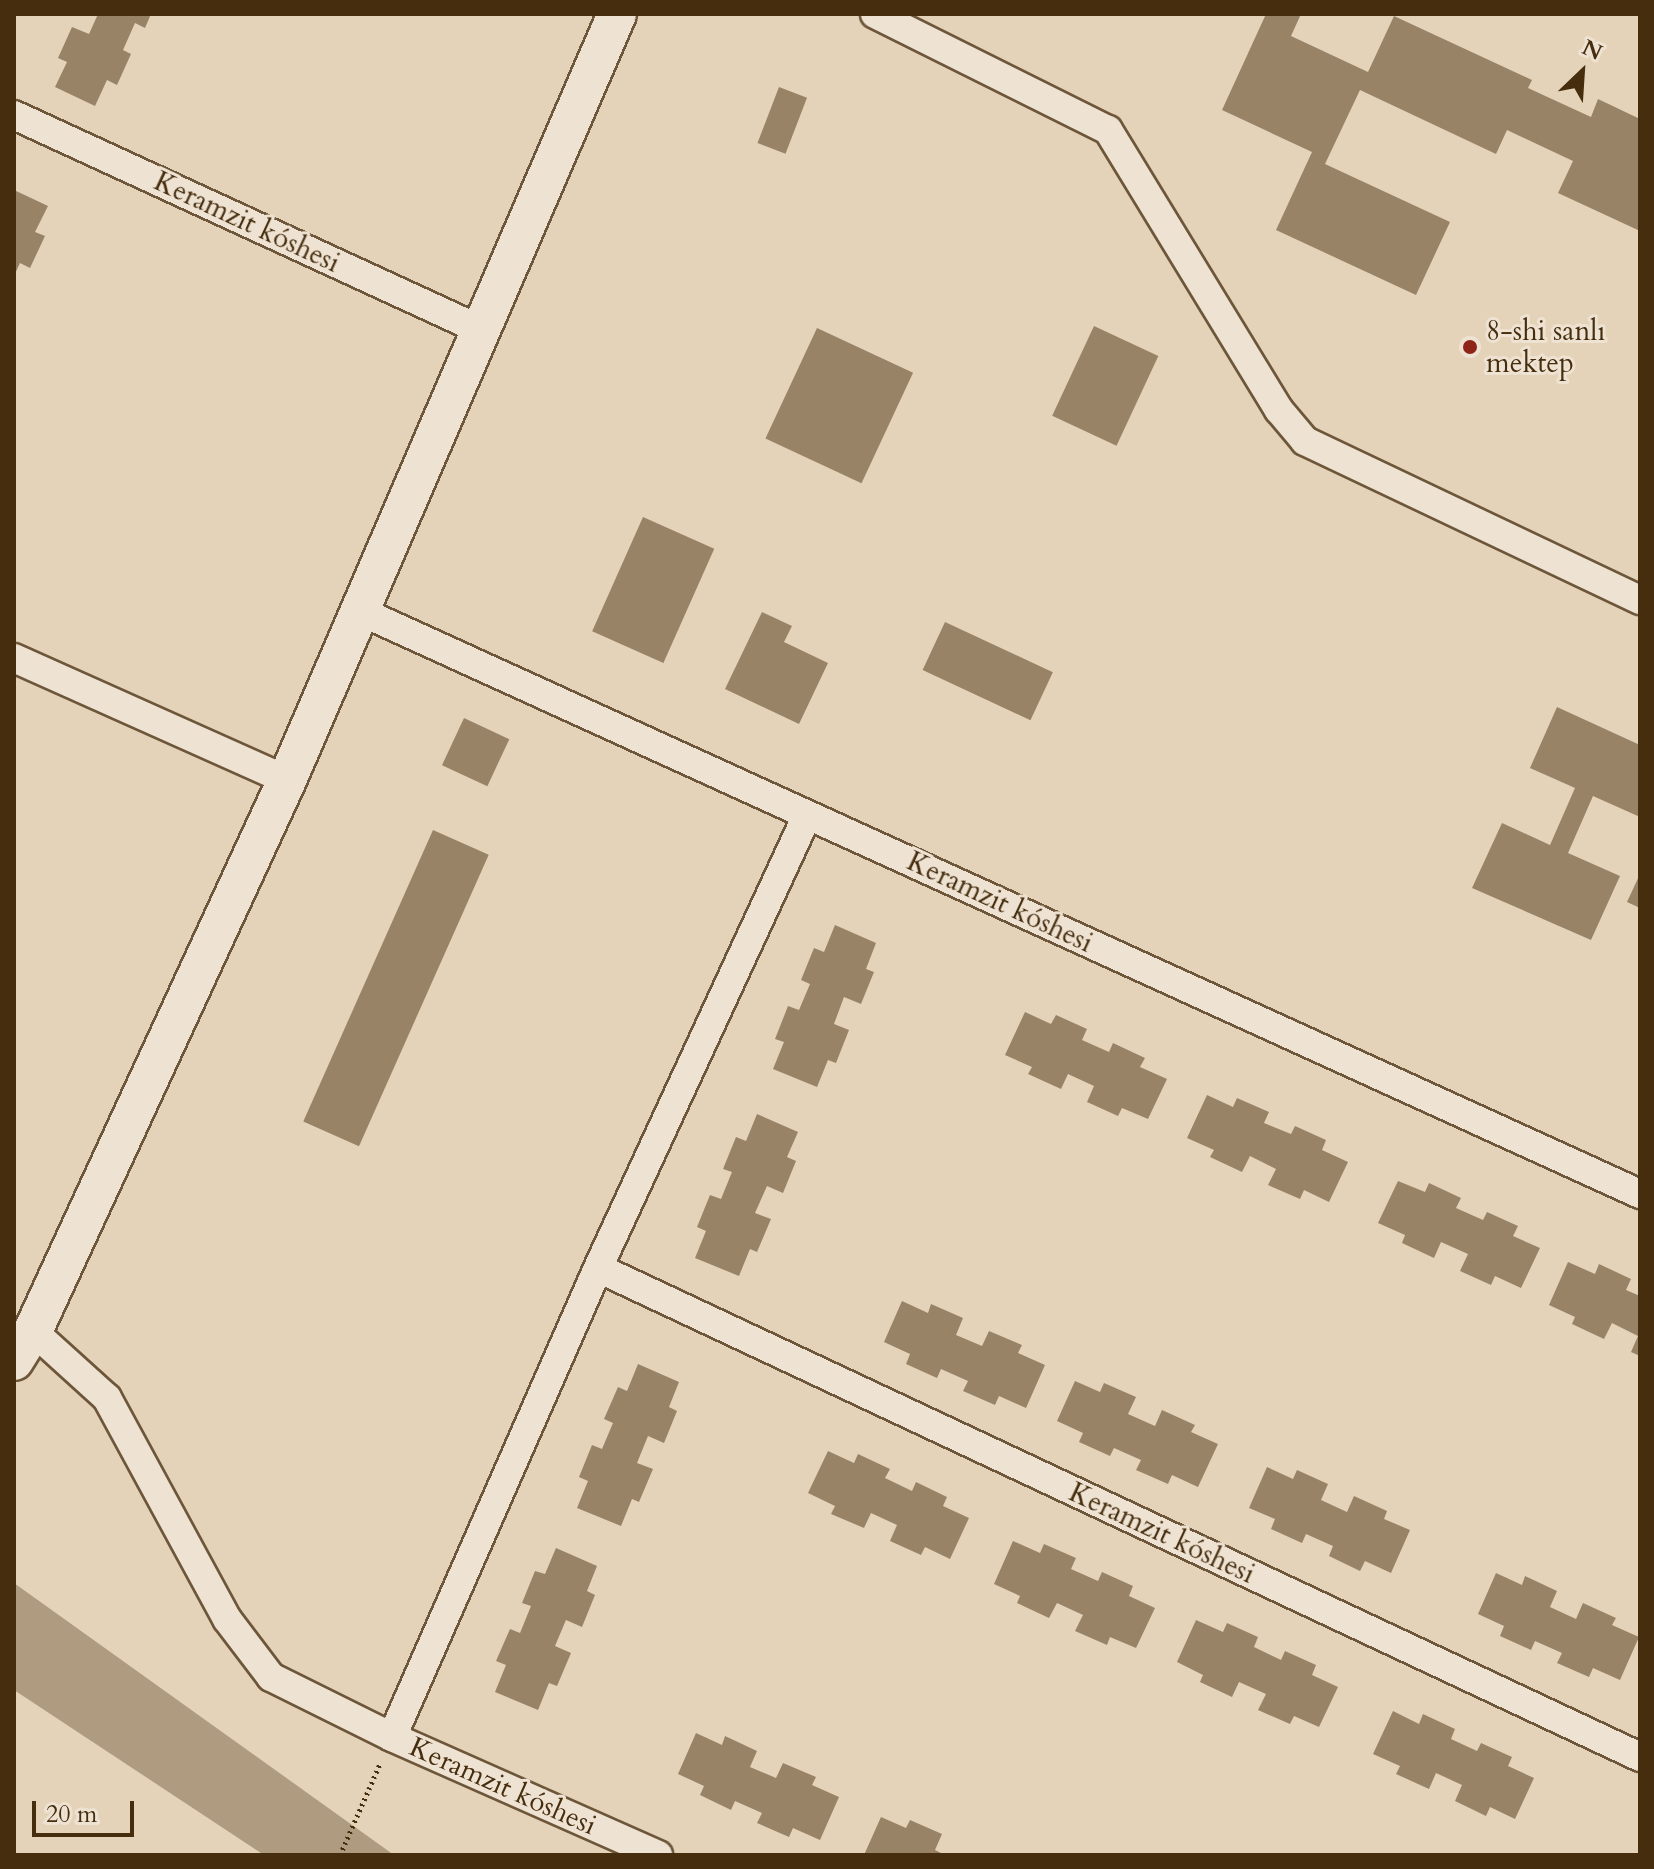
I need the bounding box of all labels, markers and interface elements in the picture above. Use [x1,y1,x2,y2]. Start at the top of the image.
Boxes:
north arrow [1542,32,1622,112]
text: N [1577,33,1607,68]
street label: Keramzit kóshesi [149,164,345,280]
place label: 8-shi sanlı mektep [1486,314,1605,380]
marker: 8-shi sanlı mektep [1461,338,1479,356]
street label: Keramzit kóshesi [902,844,1098,960]
street label: Keramzit kóshesi [1064,1475,1260,1591]
street label: Keramzit kóshesi [404,1730,602,1842]
scale bar [36,1785,138,1835]
text: 20 m [46,1798,97,1831]

